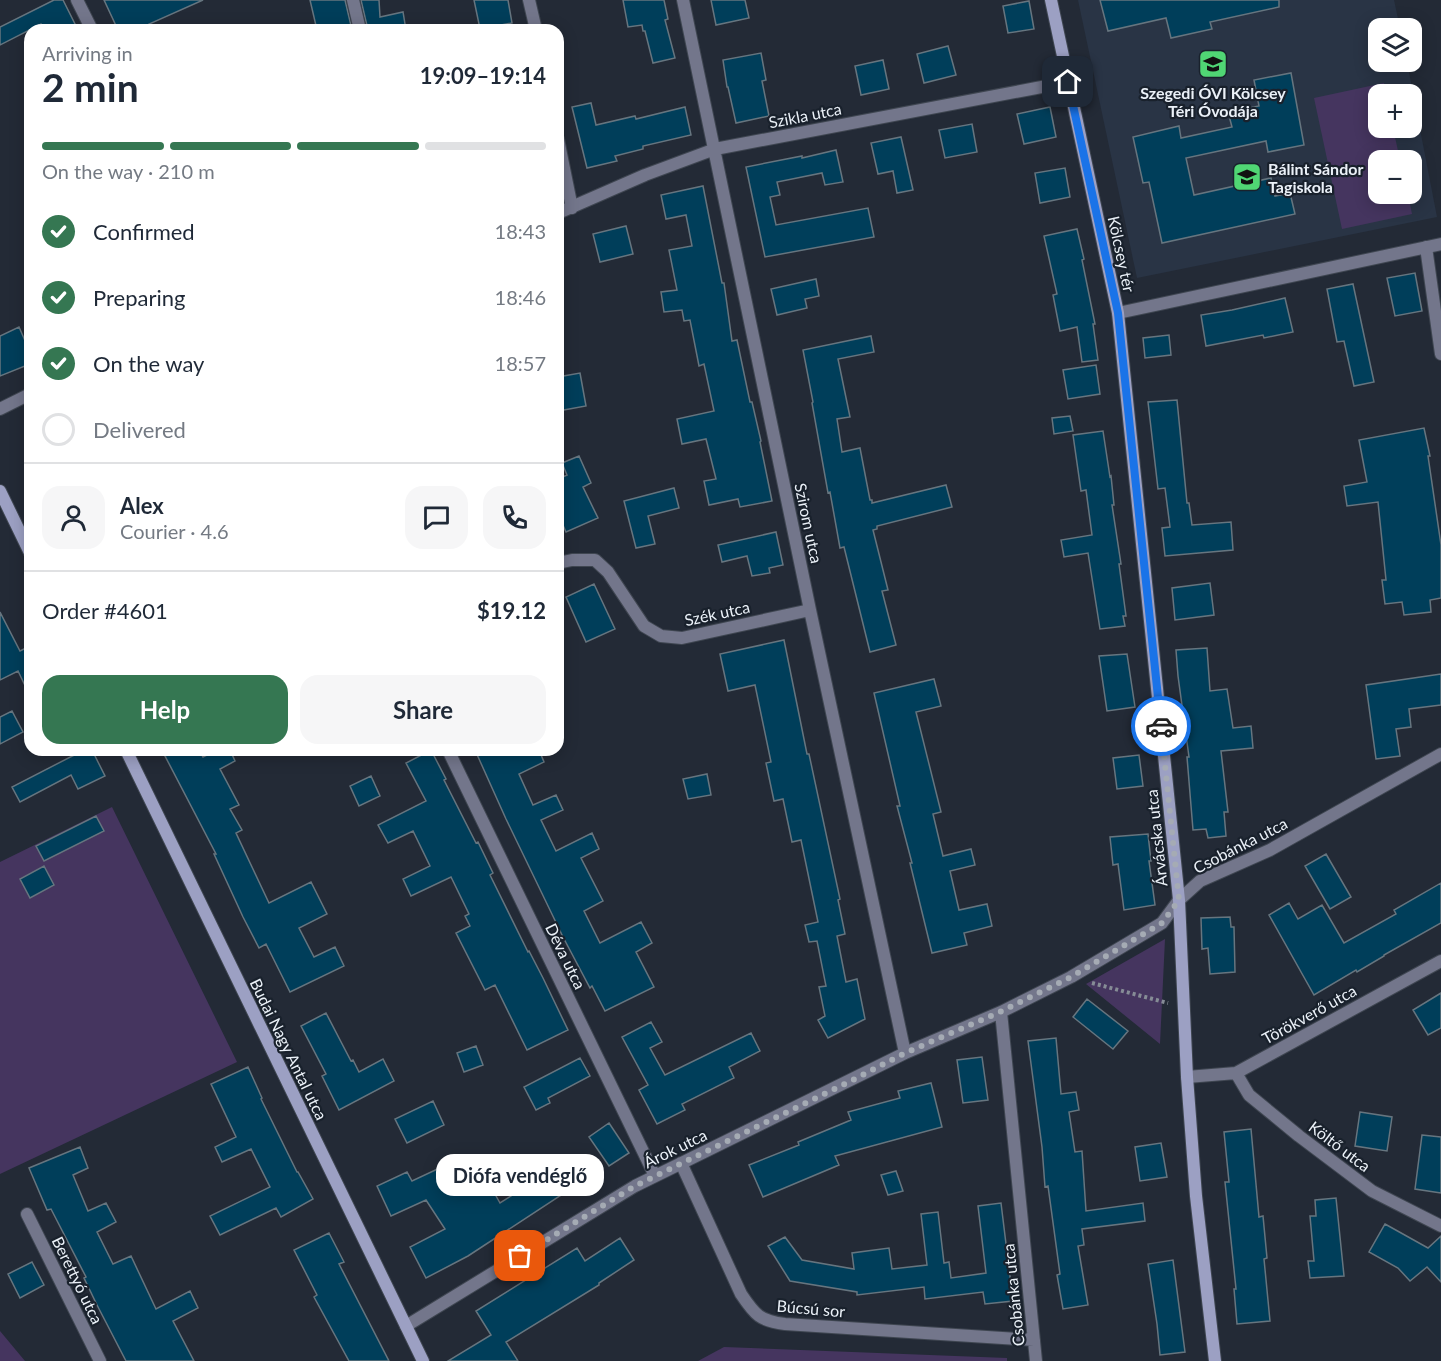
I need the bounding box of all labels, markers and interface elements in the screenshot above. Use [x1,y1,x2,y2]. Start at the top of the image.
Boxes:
map controls [1368,18,1422,204]
button: layers [1368,18,1422,72]
text: Arriving in [42,41,133,65]
school or university icon: Szegedi ÓVI Kölcsey Téri Óvodája [1197,48,1229,80]
pin [1042,56,1093,107]
text: 19:09–19:14 [420,62,546,89]
text: 2 min [42,64,139,110]
icon: home [1051,65,1084,98]
place label: Szegedi ÓVI Kölcsey Téri Óvodája [1140,83,1286,120]
button: + [1368,84,1422,138]
street label: Szikla utca [767,99,843,131]
button: − [1368,150,1422,204]
text: On the way · 210 m [42,159,215,183]
place label: Bálint Sándor Tagiskola [1268,159,1363,196]
school or university icon: Bálint Sándor Tagiskola [1231,161,1263,193]
street label: Kölcsey tér [1105,214,1139,294]
icon: check [42,215,75,248]
text: Confirmed [93,218,195,245]
text: 18:43 [495,219,546,243]
icon: check [42,281,75,314]
text: Preparing [93,284,185,311]
text: 18:46 [495,285,546,309]
icon: check [42,347,75,380]
text: On the way [93,350,204,377]
text: 18:57 [495,351,546,375]
text: Delivered [93,416,186,443]
street label: Szirom utca [791,481,827,565]
button: person [42,486,105,549]
button: chat [405,486,468,549]
button: phone [483,486,546,549]
text: Alex [120,492,164,519]
text: Courier · 4.6 [120,519,229,543]
text: Order #4601 [42,597,168,624]
text: $19.12 [477,597,546,624]
street label: Szék utca [683,597,751,629]
button: Help [42,675,288,744]
button: Share [300,675,546,744]
courier [1131,696,1191,756]
icon: car [1145,710,1178,743]
street label: Árvácska utca [1141,788,1171,888]
street label: Csobánka utca [1190,813,1290,877]
street label: Déva utca [542,920,590,992]
street label: Budai Nagy Antal utca [246,975,332,1123]
street label: Törökverő utca [1259,980,1359,1048]
street label: Költő utca [1306,1117,1374,1175]
street label: Árok utca [640,1125,710,1171]
callout: Diófa vendéglő [436,1154,604,1196]
text: Diófa vendéglő [453,1163,587,1187]
pin [494,1230,545,1281]
street label: Berettyó utca [49,1233,107,1327]
icon: bag [503,1239,536,1272]
street label: Csobánka utca [998,1243,1028,1347]
street label: Búcsú sor [776,1296,846,1320]

